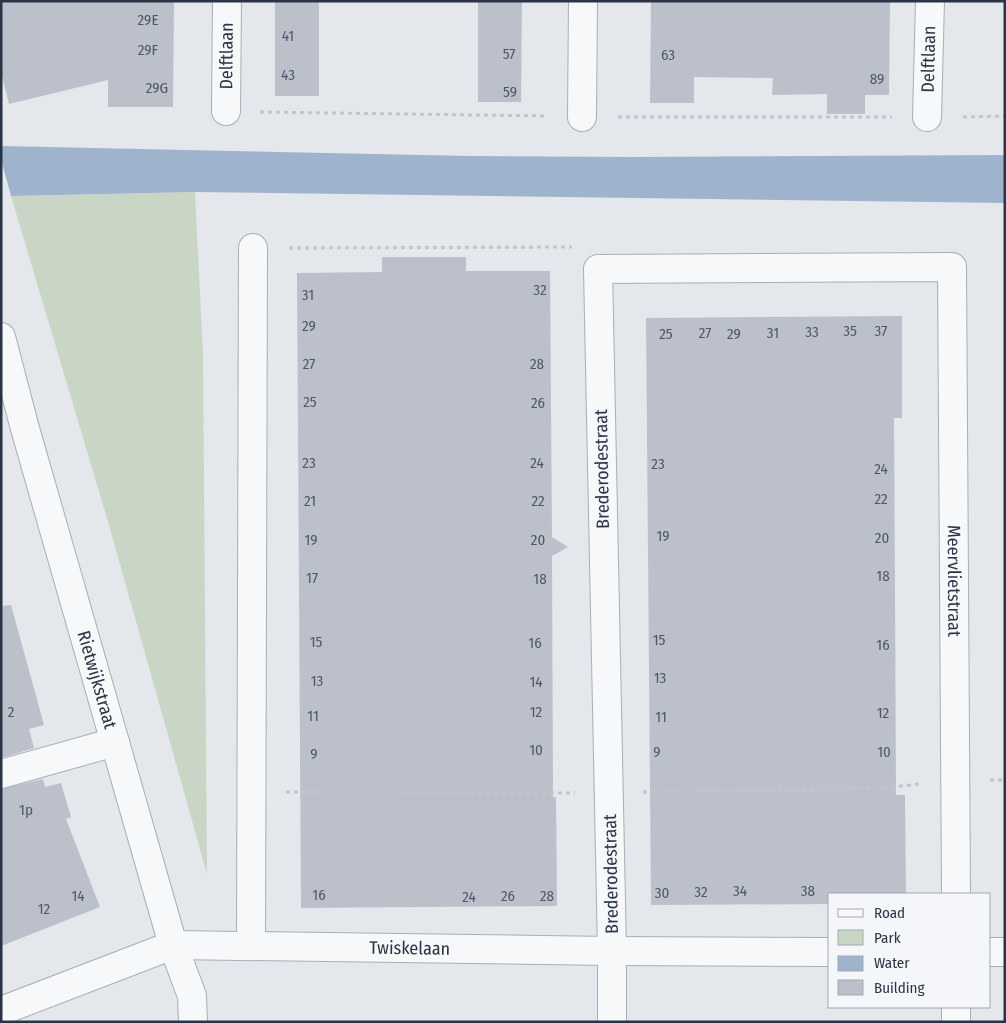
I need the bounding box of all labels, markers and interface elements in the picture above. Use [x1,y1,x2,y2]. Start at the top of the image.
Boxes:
house number: 29E [138,11,158,29]
street label: Delftlaan [215,22,238,90]
street label: Delftlaan [917,25,940,93]
house number: 41 [282,27,294,45]
house number: 29F [138,41,159,59]
house number: 57 [503,45,515,63]
house number: 63 [661,46,675,64]
house number: 43 [281,66,295,84]
house number: 89 [870,70,884,88]
house number: 29G [146,79,168,97]
house number: 59 [503,83,517,101]
house number: 32 [533,281,547,299]
house number: 31 [302,286,314,304]
house number: 29 [302,317,316,335]
house number: 35 [843,322,857,340]
house number: 37 [875,322,887,340]
house number: 33 [805,323,819,341]
house number: 27 [699,324,711,342]
house number: 31 [767,324,779,342]
house number: 25 [659,325,673,343]
house number: 29 [727,325,741,343]
house number: 27 [303,355,315,373]
house number: 28 [530,355,544,373]
house number: 25 [303,393,317,411]
house number: 26 [531,394,545,412]
street label: Brederodestraat [590,409,614,529]
house number: 23 [302,454,316,472]
house number: 24 [530,454,544,472]
house number: 23 [651,455,665,473]
house number: 24 [874,460,888,478]
house number: 22 [874,490,888,508]
house number: 21 [304,492,316,510]
house number: 22 [531,492,545,510]
street label: Meervlietstraat [943,525,965,637]
house number: 19 [656,527,670,545]
house number: 20 [875,529,889,547]
house number: 19 [304,531,318,549]
house number: 20 [531,531,545,549]
house number: 18 [876,567,890,585]
house number: 17 [306,569,318,587]
house number: 18 [533,570,547,588]
street label: Rietwijkstraat [73,628,122,732]
house number: 15 [653,631,665,649]
house number: 15 [310,633,322,651]
house number: 16 [528,634,542,652]
house number: 16 [876,636,890,654]
house number: 13 [654,669,667,687]
house number: 13 [311,672,324,690]
house number: 14 [529,673,543,691]
house number: 2 [8,703,15,721]
house number: 12 [530,703,543,721]
house number: 12 [877,704,890,722]
house number: 11 [307,707,319,725]
house number: 11 [655,708,667,726]
house number: 10 [529,741,543,759]
house number: 9 [653,743,661,761]
house number: 10 [877,743,891,761]
house number: 9 [310,745,318,763]
house number: 1p [19,801,33,819]
street label: Brederodestraat [599,814,623,934]
house number: 34 [733,882,747,900]
house number: 38 [801,882,815,900]
house number: 32 [694,883,708,901]
house number: 30 [655,884,669,902]
house number: 16 [312,886,326,904]
house number: 14 [71,887,85,905]
house number: 26 [501,887,515,905]
house number: 28 [540,887,554,905]
house number: 24 [462,888,476,906]
legend [828,893,991,1008]
house number: 12 [38,900,51,918]
text: Road [874,904,905,922]
text: Park [874,929,901,947]
street label: Twiskelaan [369,937,450,960]
text: Water [874,954,910,972]
text: Building [874,979,925,997]

